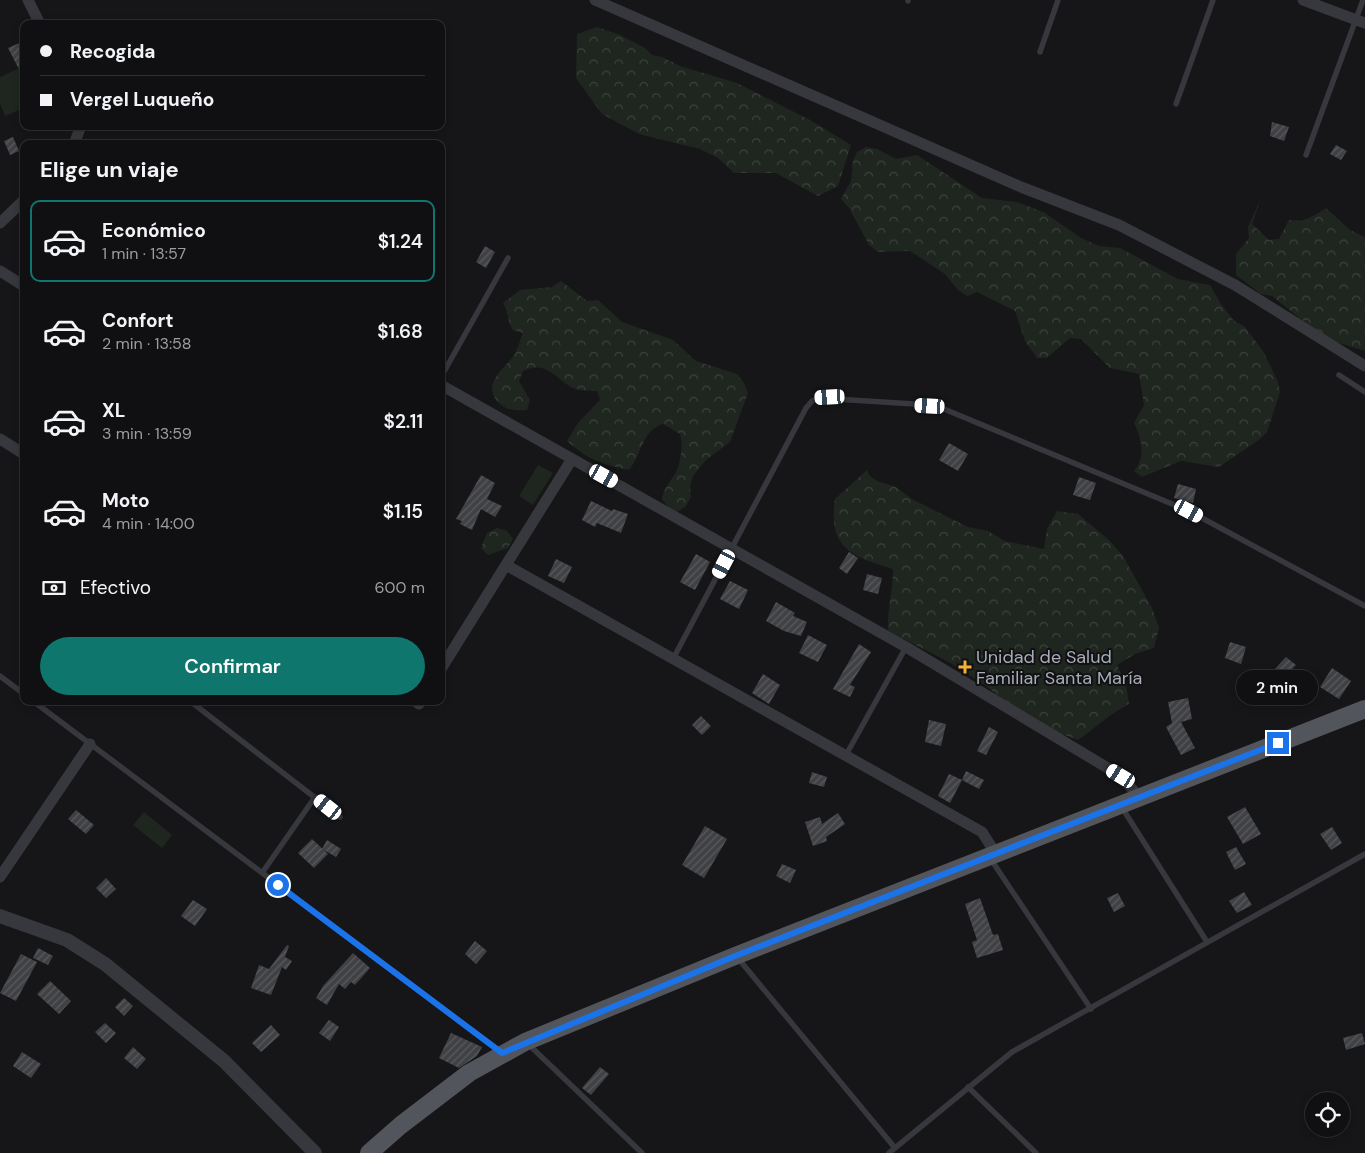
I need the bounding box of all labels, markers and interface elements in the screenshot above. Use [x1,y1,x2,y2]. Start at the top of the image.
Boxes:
text: Recogida [70,39,155,64]
text: Vergel Luqueño [70,87,214,112]
text: Elige un viaje [40,155,179,184]
text: Económico [102,218,206,243]
icon: car [42,219,87,264]
text: $1.24 [378,229,423,254]
text: 1 min · 13:57 [102,243,186,264]
text: Confort [102,308,174,333]
icon: car [42,309,87,354]
text: $1.68 [377,319,423,344]
text: 2 min · 13:58 [102,333,192,354]
car [814,389,845,405]
text: XL [102,398,125,423]
car [914,398,945,414]
icon: car [42,399,87,444]
text: $2.11 [384,409,423,434]
text: 3 min · 13:59 [102,423,192,444]
car [587,462,620,490]
text: Moto [102,488,150,513]
icon: car [42,489,87,534]
car [1172,497,1205,525]
text: $1.15 [383,499,423,524]
text: 4 min · 14:00 [102,513,195,534]
car [710,547,737,581]
icon: cash [40,574,68,602]
text: Efectivo [80,575,151,600]
text: 600 m [375,577,425,598]
button: Confirmar [40,637,425,695]
place label: Unidad de Salud Familiar Santa María [976,645,1142,690]
marker: Unidad de Salud Familiar Santa María [958,660,972,674]
callout: 2 min [1237,670,1319,706]
text: 2 min [1256,677,1298,698]
route end [1267,732,1289,754]
car [1104,762,1137,790]
car [311,792,344,822]
route start [267,874,289,896]
map controls [1305,1092,1350,1137]
button: locate [1305,1092,1350,1137]

